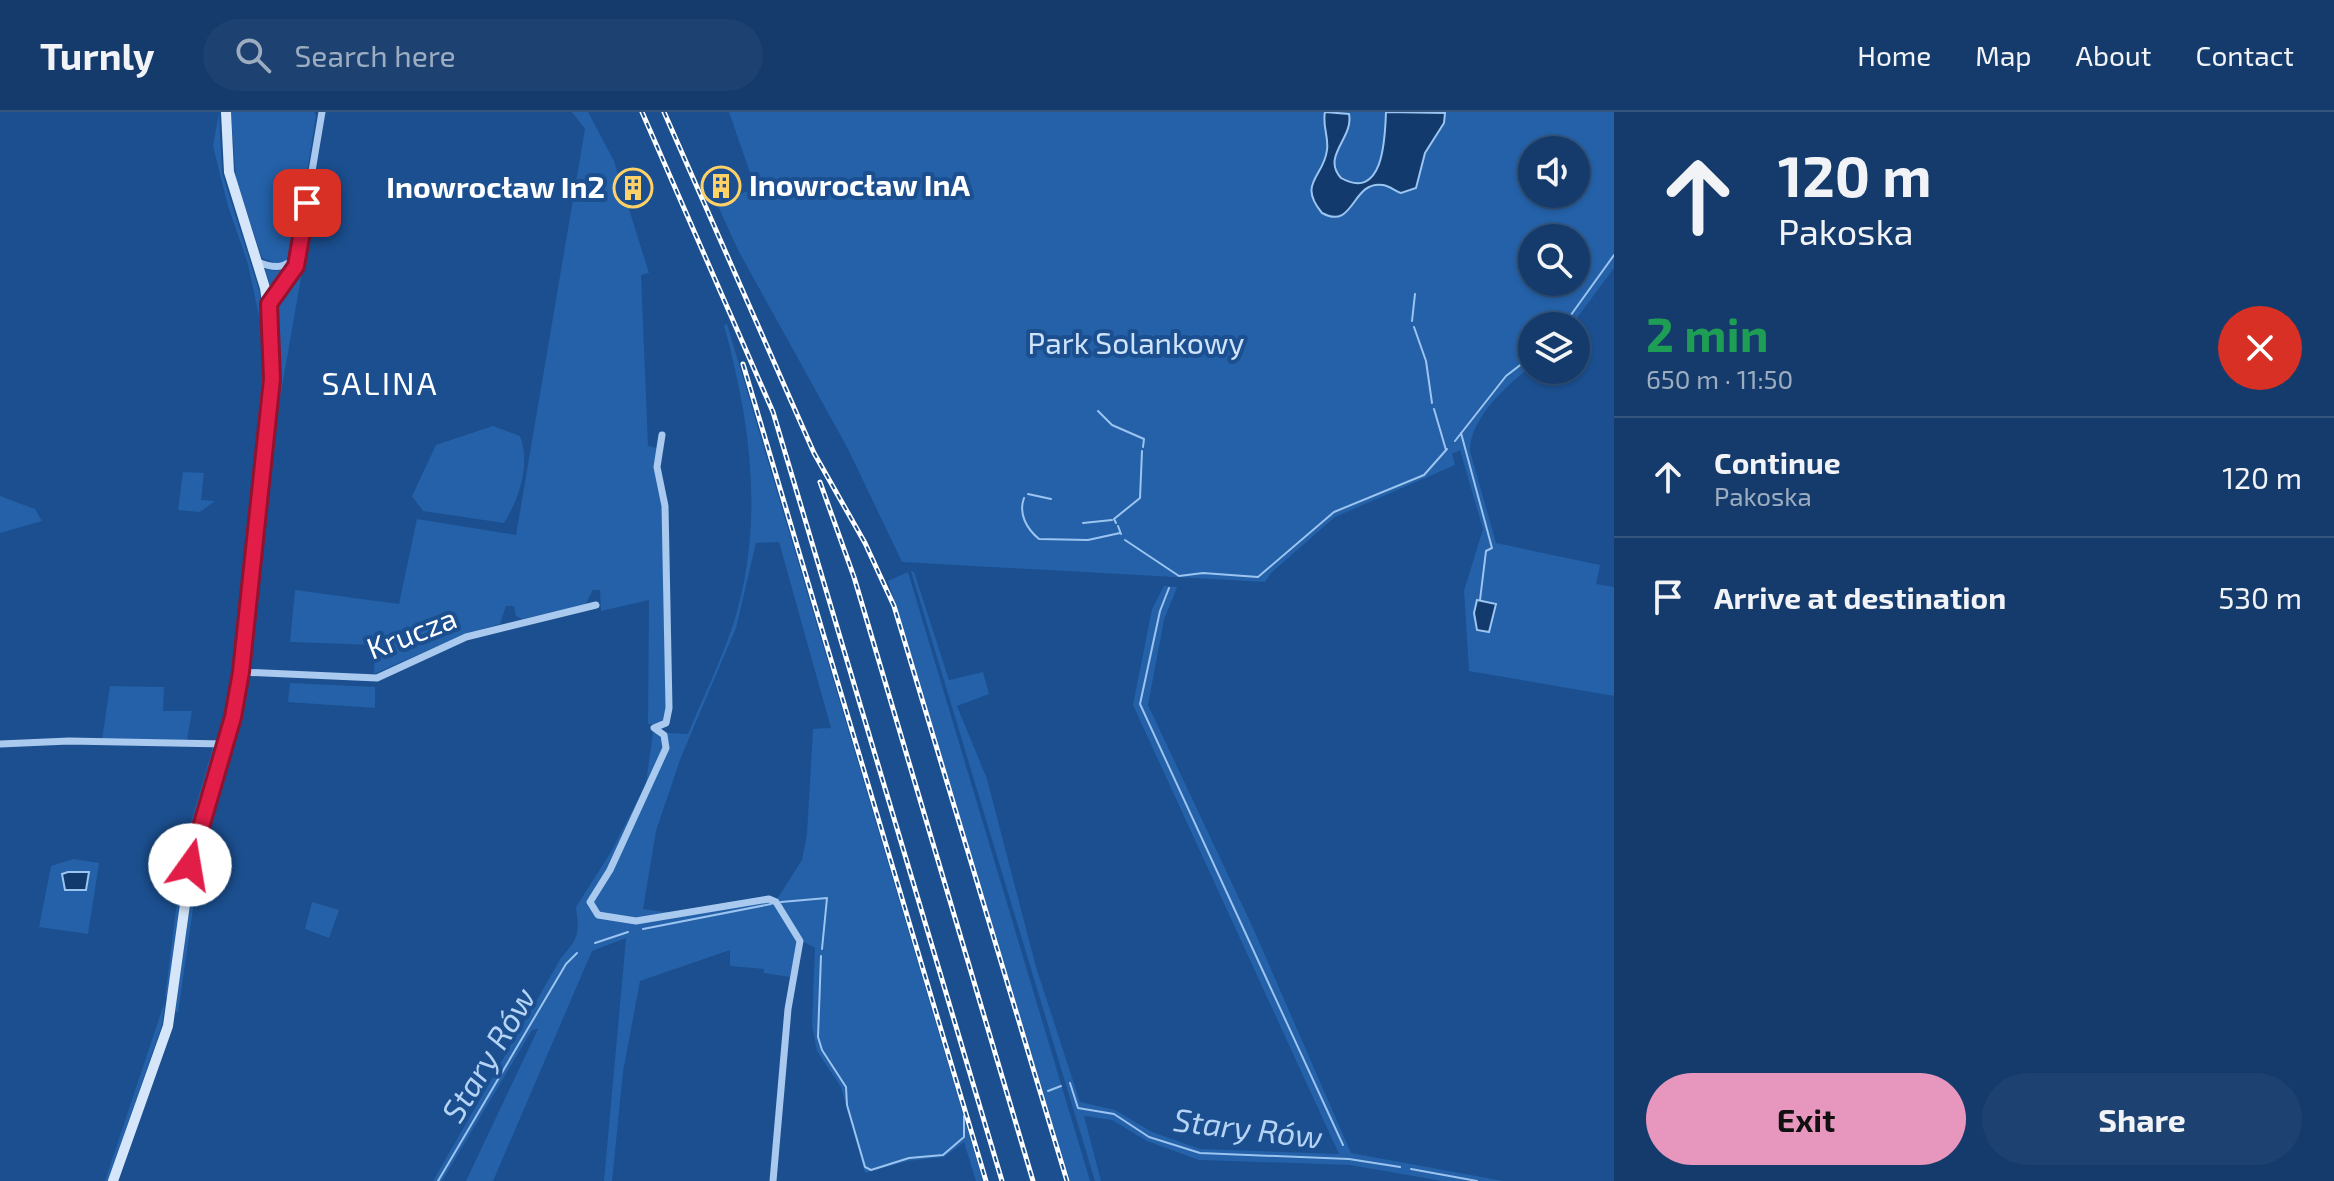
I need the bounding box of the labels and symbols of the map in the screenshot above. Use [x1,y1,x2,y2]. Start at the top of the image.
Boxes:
building icon: Inowrocław InA [700,165,742,207]
place label: Inowrocław InA [749,166,970,202]
building icon: Inowrocław In2 [612,167,654,209]
place label: Inowrocław In2 [386,168,605,204]
pin [273,169,341,237]
park label: Park Solankowy [1028,324,1245,360]
district label: SALINA [321,363,439,401]
street label: Krucza [361,599,461,666]
position arrow [148,823,232,907]
water label: Stary Rów [432,980,543,1129]
water label: Stary Rów [1171,1099,1325,1156]

